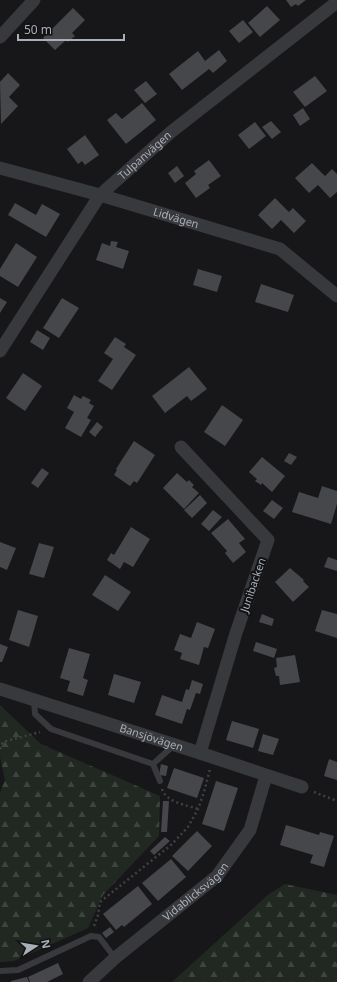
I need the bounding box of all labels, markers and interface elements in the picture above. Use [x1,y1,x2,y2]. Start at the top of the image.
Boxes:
scale bar [18,16,124,42]
text: 50 m [24,21,52,38]
street label: Tulpanvägen [114,127,174,183]
street label: Lidvägen [152,203,201,231]
street label: Junibacken [236,556,269,615]
street label: Bansjövägen [118,720,185,754]
street label: Vidablicksvägen [159,859,232,924]
north arrow [16,926,56,966]
text: N [38,938,55,950]

